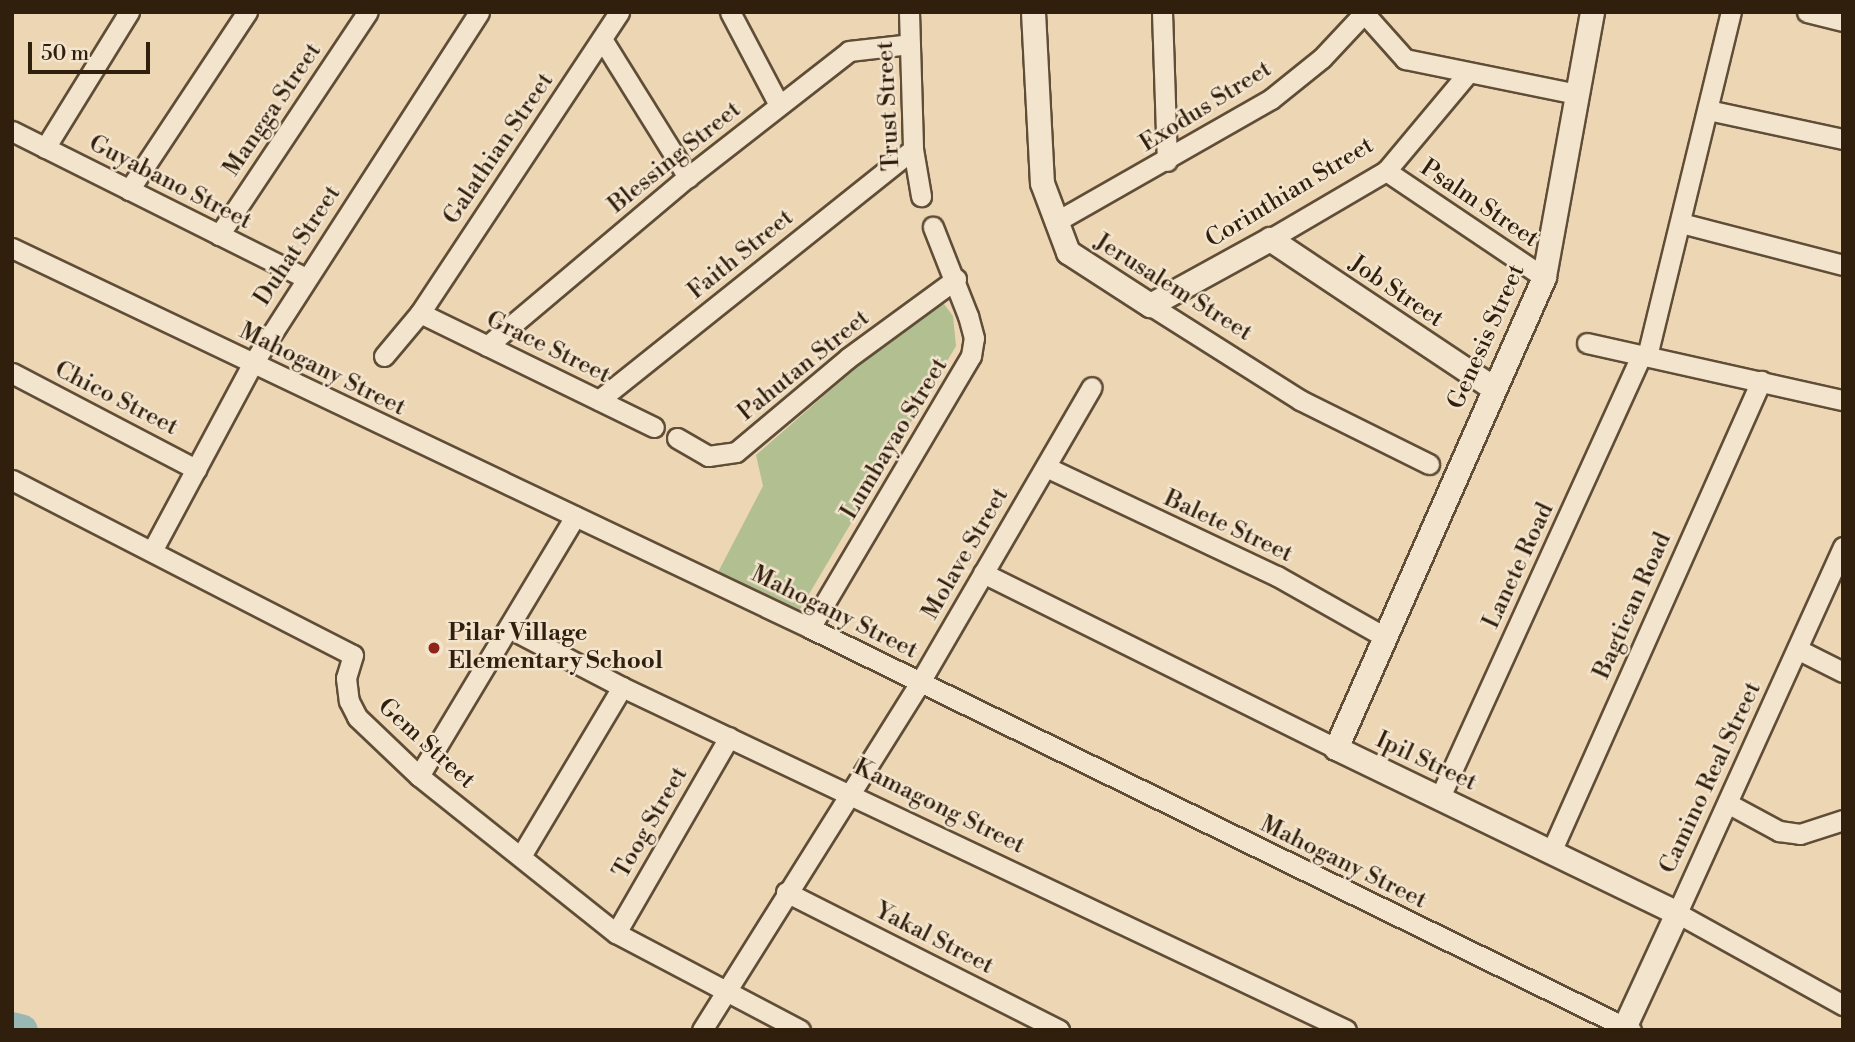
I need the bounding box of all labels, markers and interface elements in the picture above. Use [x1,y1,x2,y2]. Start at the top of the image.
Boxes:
scale bar [32,28,154,72]
street label: Mangga Street [218,38,328,182]
street label: Trust Street [871,40,907,172]
text: 50 m [41,41,89,67]
street label: Exodus Street [1135,55,1277,159]
street label: Galathian Street [438,68,560,230]
street label: Blessing Street [603,96,747,220]
street label: Guyabano Street [84,130,256,236]
street label: Corinthian Street [1201,132,1379,254]
street label: Psalm Street [1414,154,1544,254]
street label: Duhat Street [249,181,347,311]
street label: Faith Street [682,204,800,306]
street label: Jerusalem Street [1089,228,1257,348]
street label: Job Street [1343,250,1449,334]
street label: Genesis Street [1442,260,1532,414]
street label: Pahutan Street [732,304,876,428]
street label: Grace Street [481,306,615,390]
street label: Mahogany Street [234,317,410,423]
street label: Lumbayao Street [835,353,955,525]
street label: Chico Street [50,356,182,442]
street label: Molave Street [917,483,1015,625]
street label: Balete Street [1159,485,1297,569]
street label: Lanete Road [1477,499,1561,633]
street label: Bagtican Road [1588,528,1678,684]
street label: Mahogany Street [746,560,922,666]
place label: Pilar Village Elementary School [448,620,663,676]
marker: Pilar Village Elementary School [426,640,442,656]
street label: Camino Real Street [1654,678,1768,878]
street label: Gem Street [371,693,481,795]
street label: Ipil Street [1371,726,1481,798]
street label: Kamagong Street [849,753,1029,861]
street label: Toog Street [607,762,695,884]
street label: Mahogany Street [1255,810,1431,916]
street label: Yakal Street [870,897,998,981]

